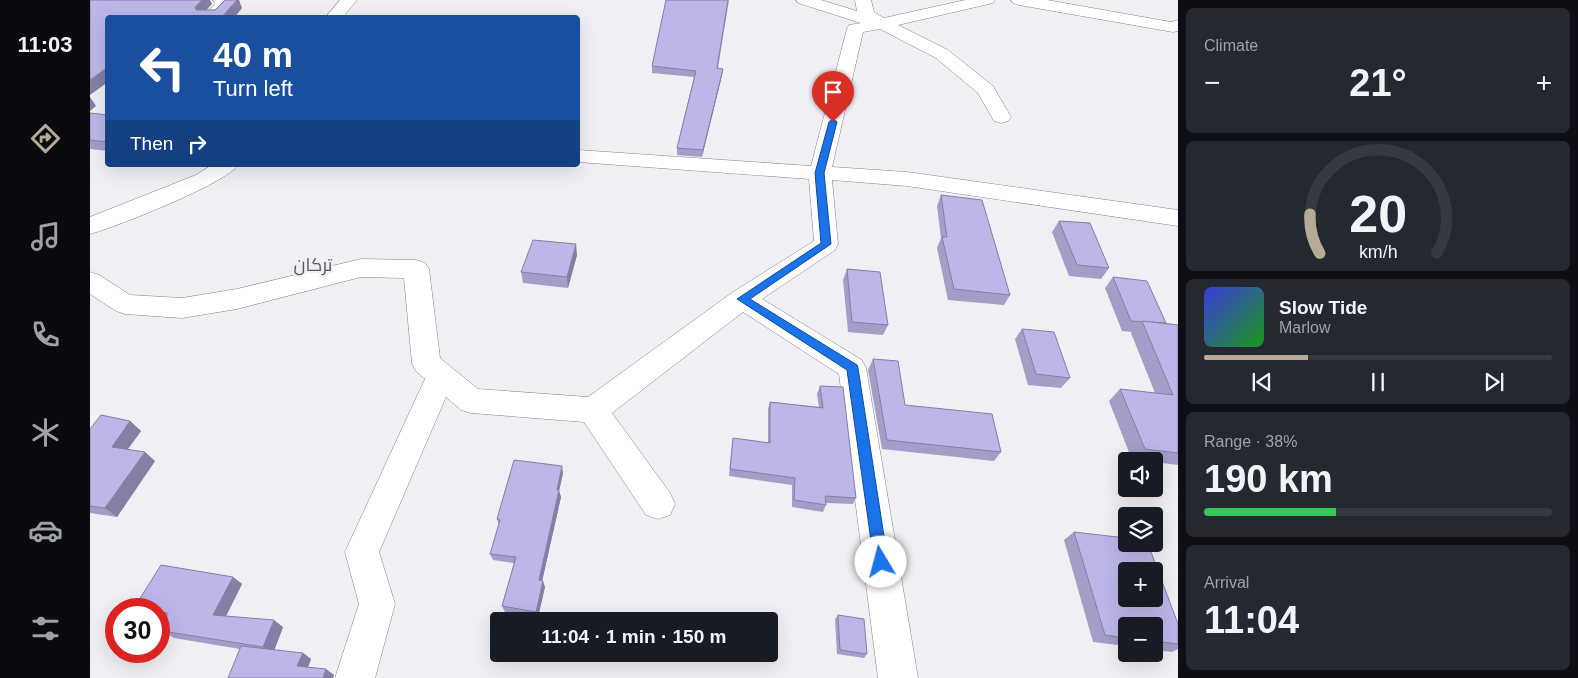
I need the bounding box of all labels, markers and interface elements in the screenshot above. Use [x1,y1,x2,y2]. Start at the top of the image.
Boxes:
text: 11:03 [17,32,73,57]
icon: left [130,35,195,100]
text: 40 m [213,35,293,74]
text: Climate [1204,37,1258,54]
text: 21° [1349,62,1407,104]
text: − [1204,67,1220,98]
text: + [1536,67,1552,98]
pin [812,71,854,122]
text: Turn left [213,76,293,101]
icon: arrive [819,78,847,106]
icon: directions [28,121,63,156]
icon: right [183,130,211,158]
text: Then [130,133,173,154]
text: 20 [1349,185,1407,243]
icon: music [28,219,63,254]
text: km/h [1359,242,1397,262]
district label: تركان [294,255,333,276]
text: Slow Tide [1279,297,1367,318]
icon: phone [28,317,63,352]
text: Marlow [1279,319,1331,336]
icon: previous [1248,368,1276,396]
icon: pause [1364,368,1392,396]
icon: next [1480,368,1508,396]
icon: climate [28,415,63,450]
text: Range · 38% [1204,433,1297,450]
map controls [1118,452,1163,662]
button: sound [1118,452,1163,497]
text: 190 km [1204,458,1333,500]
button: layers [1118,507,1163,552]
icon: car [28,513,63,548]
position arrow [854,535,906,587]
button: + [1118,562,1163,607]
text: Arrival [1204,574,1249,591]
speed limit sign: 30 [105,598,170,663]
text: 11:04 [1204,599,1299,641]
icon: filters [28,611,63,646]
button: − [1118,617,1163,662]
text: 11:04 · 1 min · 150 m [542,626,726,647]

